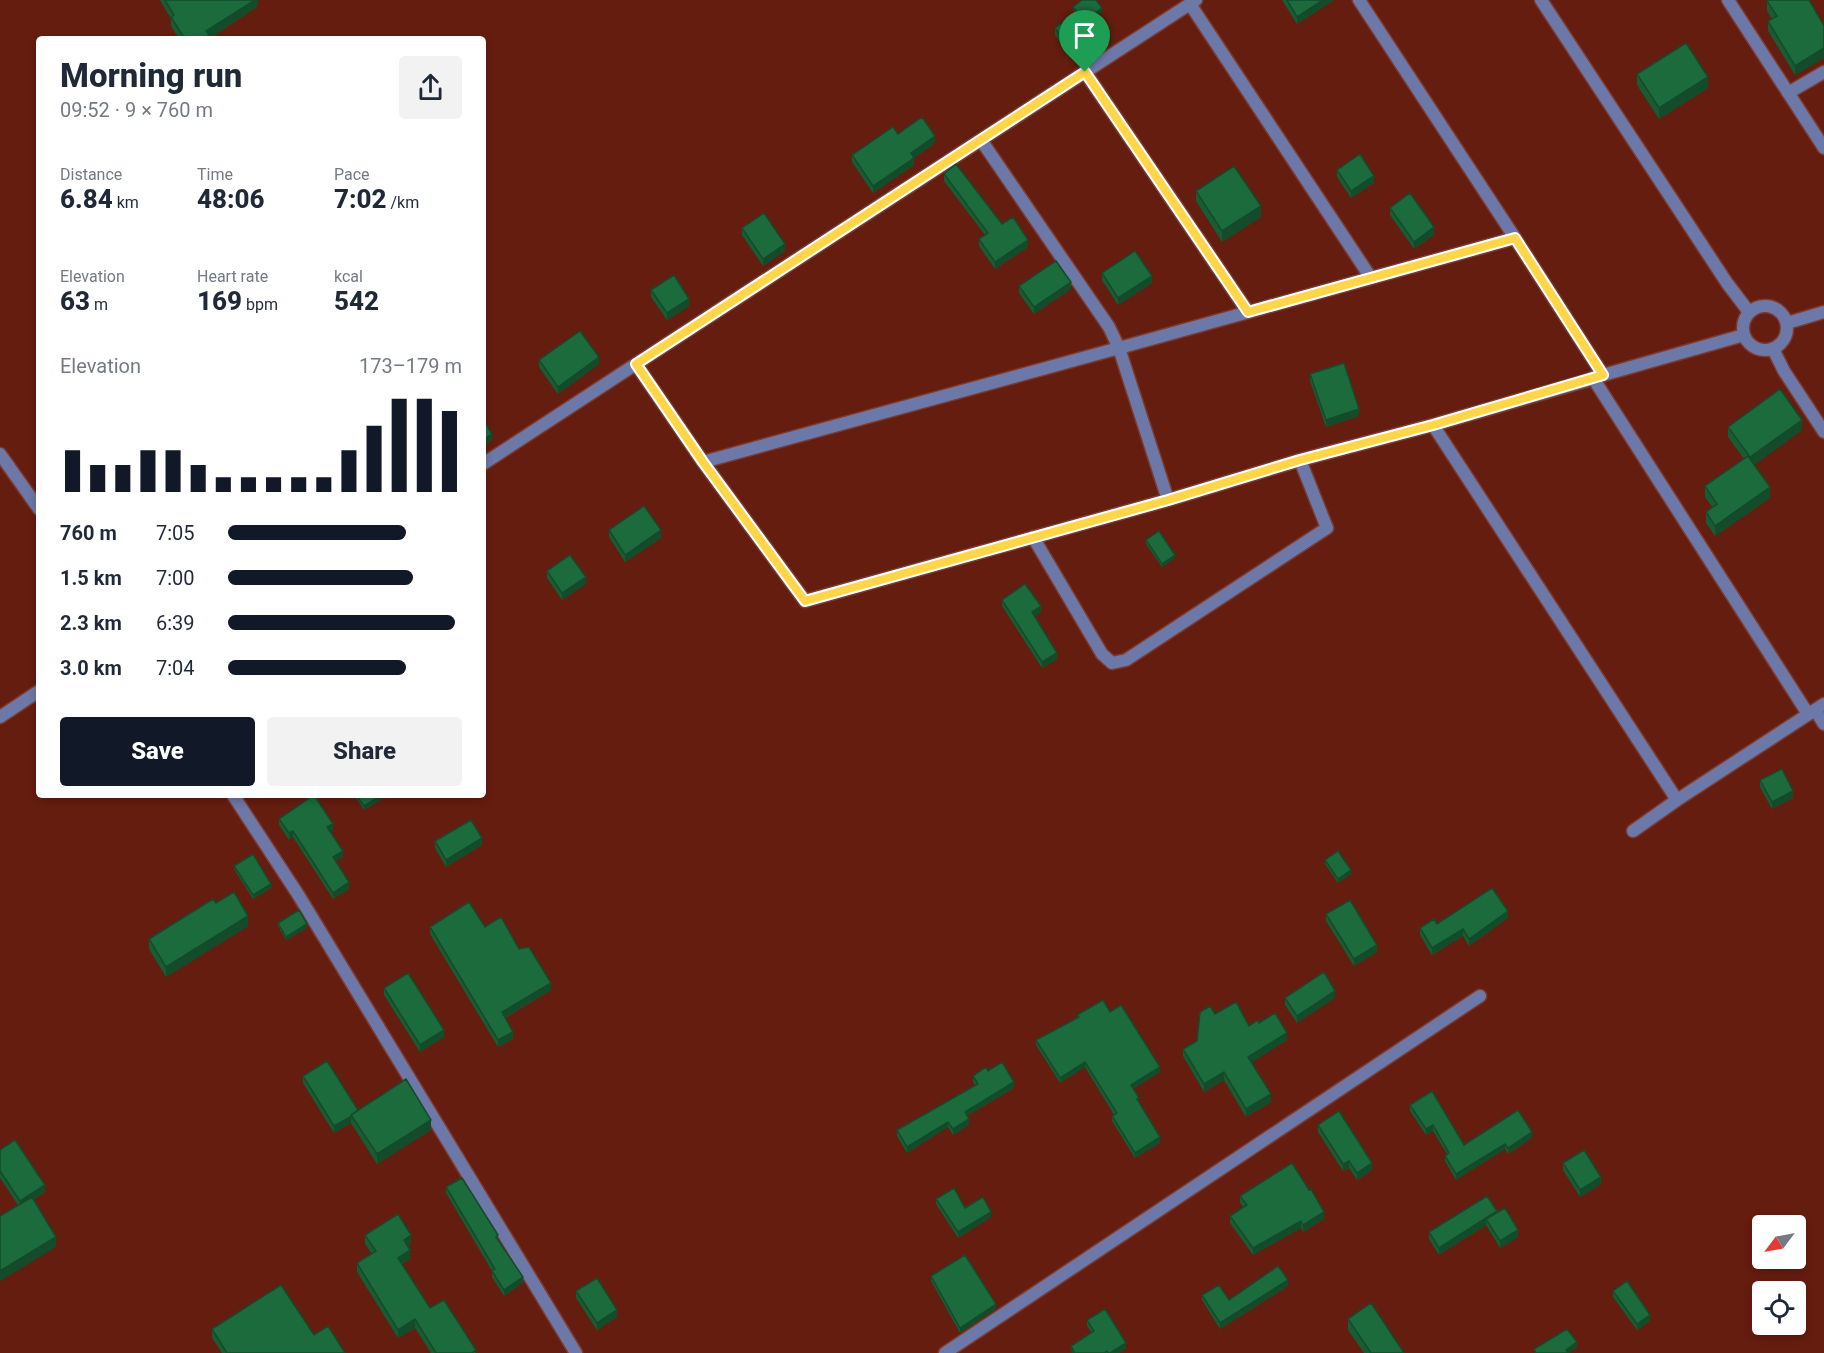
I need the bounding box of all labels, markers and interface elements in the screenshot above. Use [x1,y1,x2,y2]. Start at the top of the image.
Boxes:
pin [1059,10,1110,72]
icon: arrive [1068,19,1101,52]
text: Morning run [60,56,242,95]
button: share [399,56,462,119]
text: 09:52 · 9 × 760 m [60,98,213,122]
text: Distance [60,165,122,184]
text: Time [197,165,233,184]
text: Pace [334,165,370,184]
text: 6.84 [60,184,113,214]
text: 48:06 [197,184,265,214]
text: 7:02 [334,184,387,214]
text: km [113,193,139,212]
text: /km [387,193,419,212]
text: Elevation [60,267,125,286]
text: Heart rate [197,267,268,286]
text: kcal [334,267,363,286]
text: 63 [60,286,90,316]
text: 169 [197,286,242,316]
text: 542 [334,286,379,316]
text: m [90,295,108,314]
text: bpm [242,295,278,314]
text: Elevation [60,354,141,378]
text: 173–179 m [359,354,462,378]
text: 760 m [60,521,117,545]
text: 7:05 [156,521,195,545]
text: 1.5 km [60,566,122,590]
text: 7:00 [156,566,195,590]
text: 2.3 km [60,611,122,635]
text: 6:39 [156,611,195,635]
text: 3.0 km [60,656,122,680]
text: 7:04 [156,656,195,680]
button: Save [60,717,255,786]
button: Share [267,717,462,786]
north arrow [1752,1215,1806,1269]
map controls [1752,1215,1806,1335]
button: locate [1752,1281,1806,1335]

